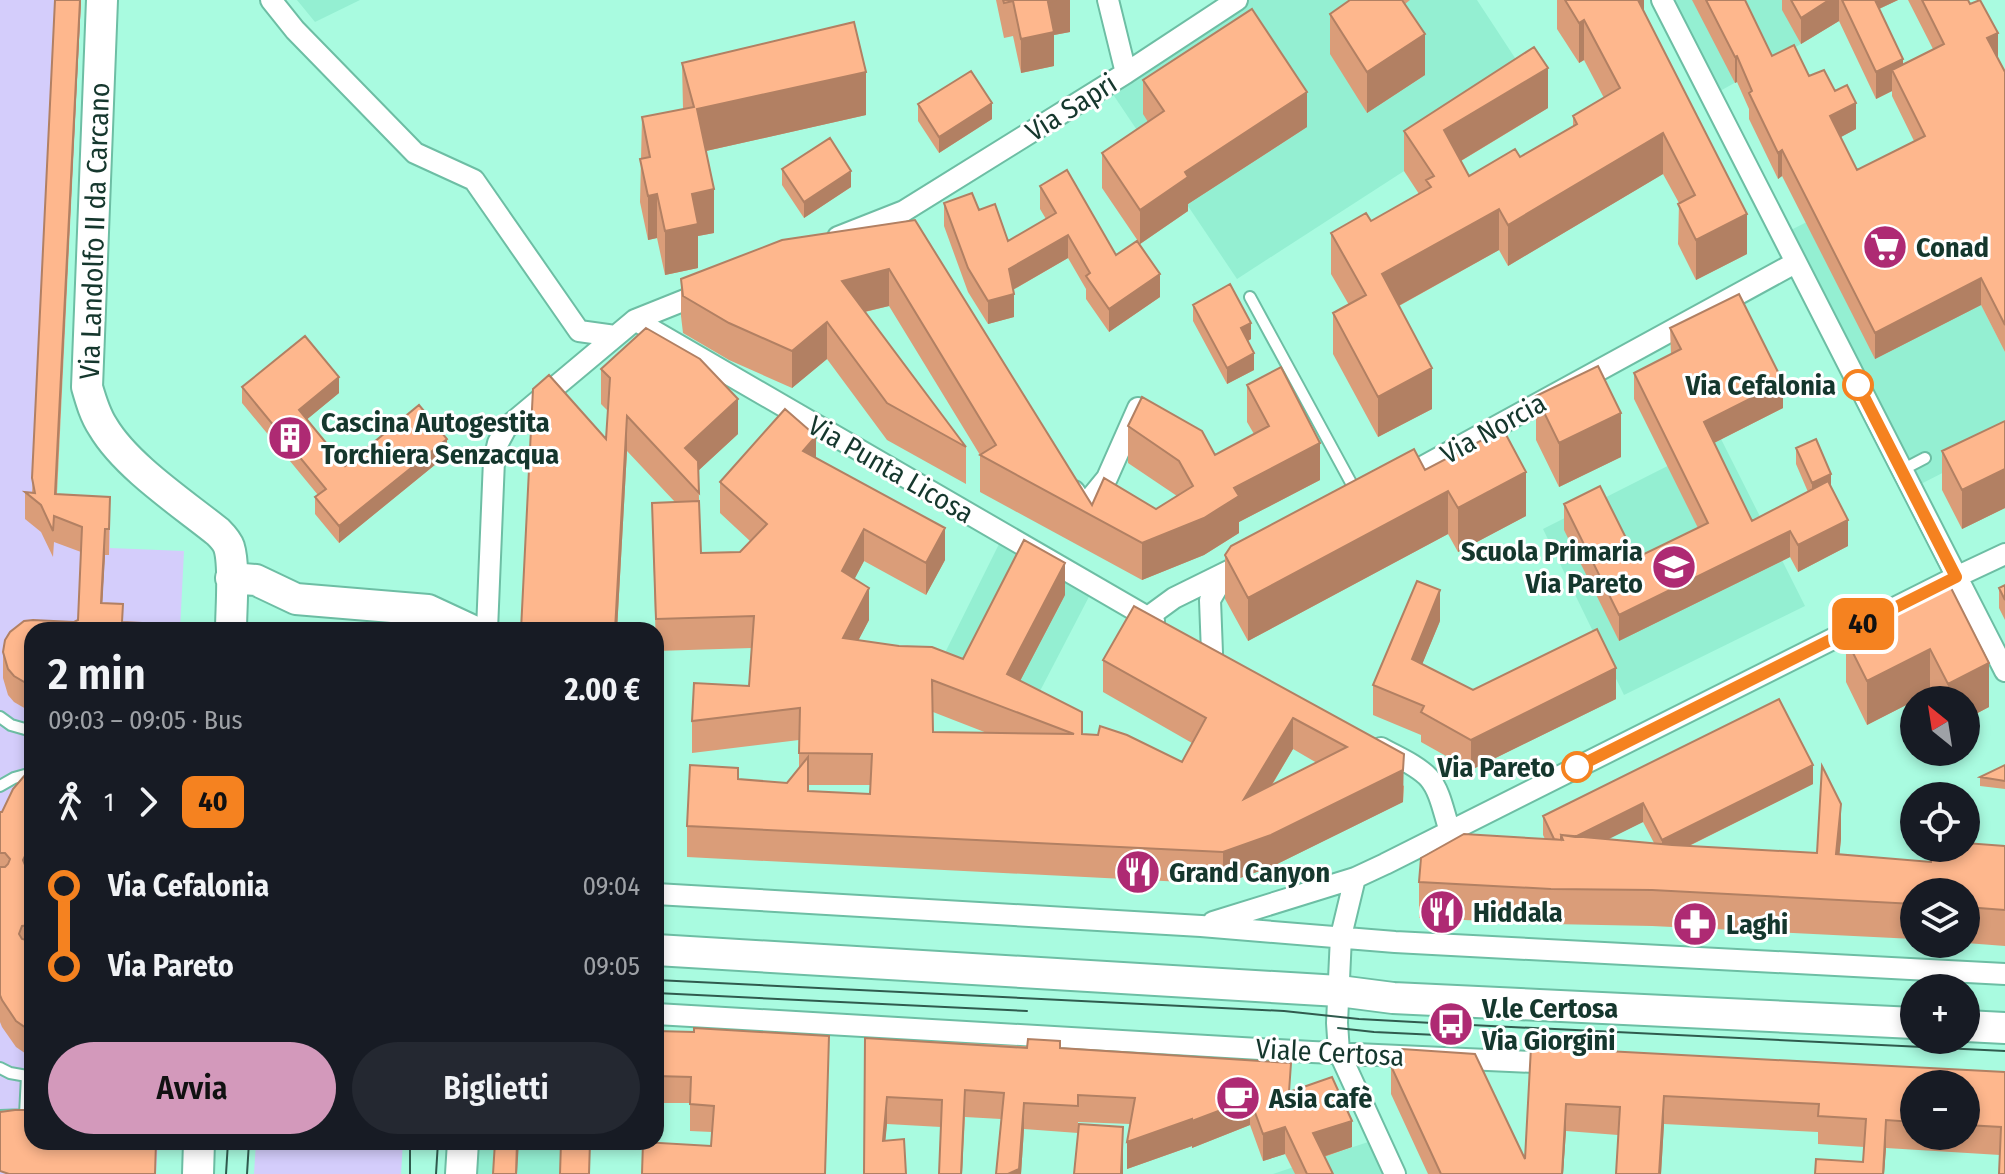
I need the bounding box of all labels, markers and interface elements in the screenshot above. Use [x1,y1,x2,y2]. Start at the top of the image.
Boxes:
street label: Via Sapri [1020,67,1123,148]
street label: Via Landolfo II da Carcano [73,82,116,380]
supermarket icon: Conad [1861,223,1909,271]
place label: Conad [1916,231,1989,264]
place label: Via Cefalonia [1684,369,1836,402]
marker: Via Cefalonia [1843,370,1873,400]
street label: Via Norcia [1435,386,1552,471]
place label: Cascina Autogestita Torchiera Senzacqua [321,406,559,471]
street label: Via Punta Licosa [802,409,979,530]
building icon: Cascina Autogestita Torchiera Senzacqua [266,414,314,462]
place label: Scuola Primaria Via Pareto [1461,535,1643,600]
school or university icon: Scuola Primaria Via Pareto [1650,543,1698,591]
line badge: 40 [1827,598,1899,650]
text: 40 [1848,607,1878,640]
text: 2 min [48,648,146,701]
text: 2.00 € [565,672,640,708]
north arrow [1900,686,1980,766]
map controls [1900,686,1980,1150]
text: 09:03 – 09:05 · Bus [48,705,243,736]
place label: Via Pareto [1437,751,1555,784]
marker: Via Pareto [1562,752,1592,782]
icon: walk [48,780,92,824]
icon: forward [126,780,170,824]
button: locate [1900,782,1980,862]
text: 40 [198,785,228,818]
text: 1 [104,787,114,818]
restaurant icon: Grand Canyon [1114,848,1162,896]
place label: Grand Canyon [1169,856,1330,889]
text: Via Cefalonia [108,868,269,904]
text: 09:04 [582,871,640,902]
button: layers [1900,878,1980,958]
restaurant icon: Hiddala [1418,888,1466,936]
place label: Hiddala [1473,896,1563,929]
pharmacy icon: Laghi [1671,900,1719,948]
place label: Laghi [1726,908,1788,941]
text: Via Pareto [108,948,234,984]
text: 09:05 [583,951,640,982]
button: + [1900,974,1980,1054]
place label: V.le Certosa Via Giorgini [1481,992,1618,1057]
bus stop icon: V.le Certosa Via Giorgini [1427,1000,1475,1048]
street label: Viale Certosa [1255,1032,1405,1073]
button: Avvia [48,1042,336,1134]
button: Biglietti [352,1042,640,1134]
button: − [1900,1070,1980,1150]
cafe icon: Asia cafè [1214,1074,1262,1122]
place label: Asia cafè [1268,1082,1372,1115]

